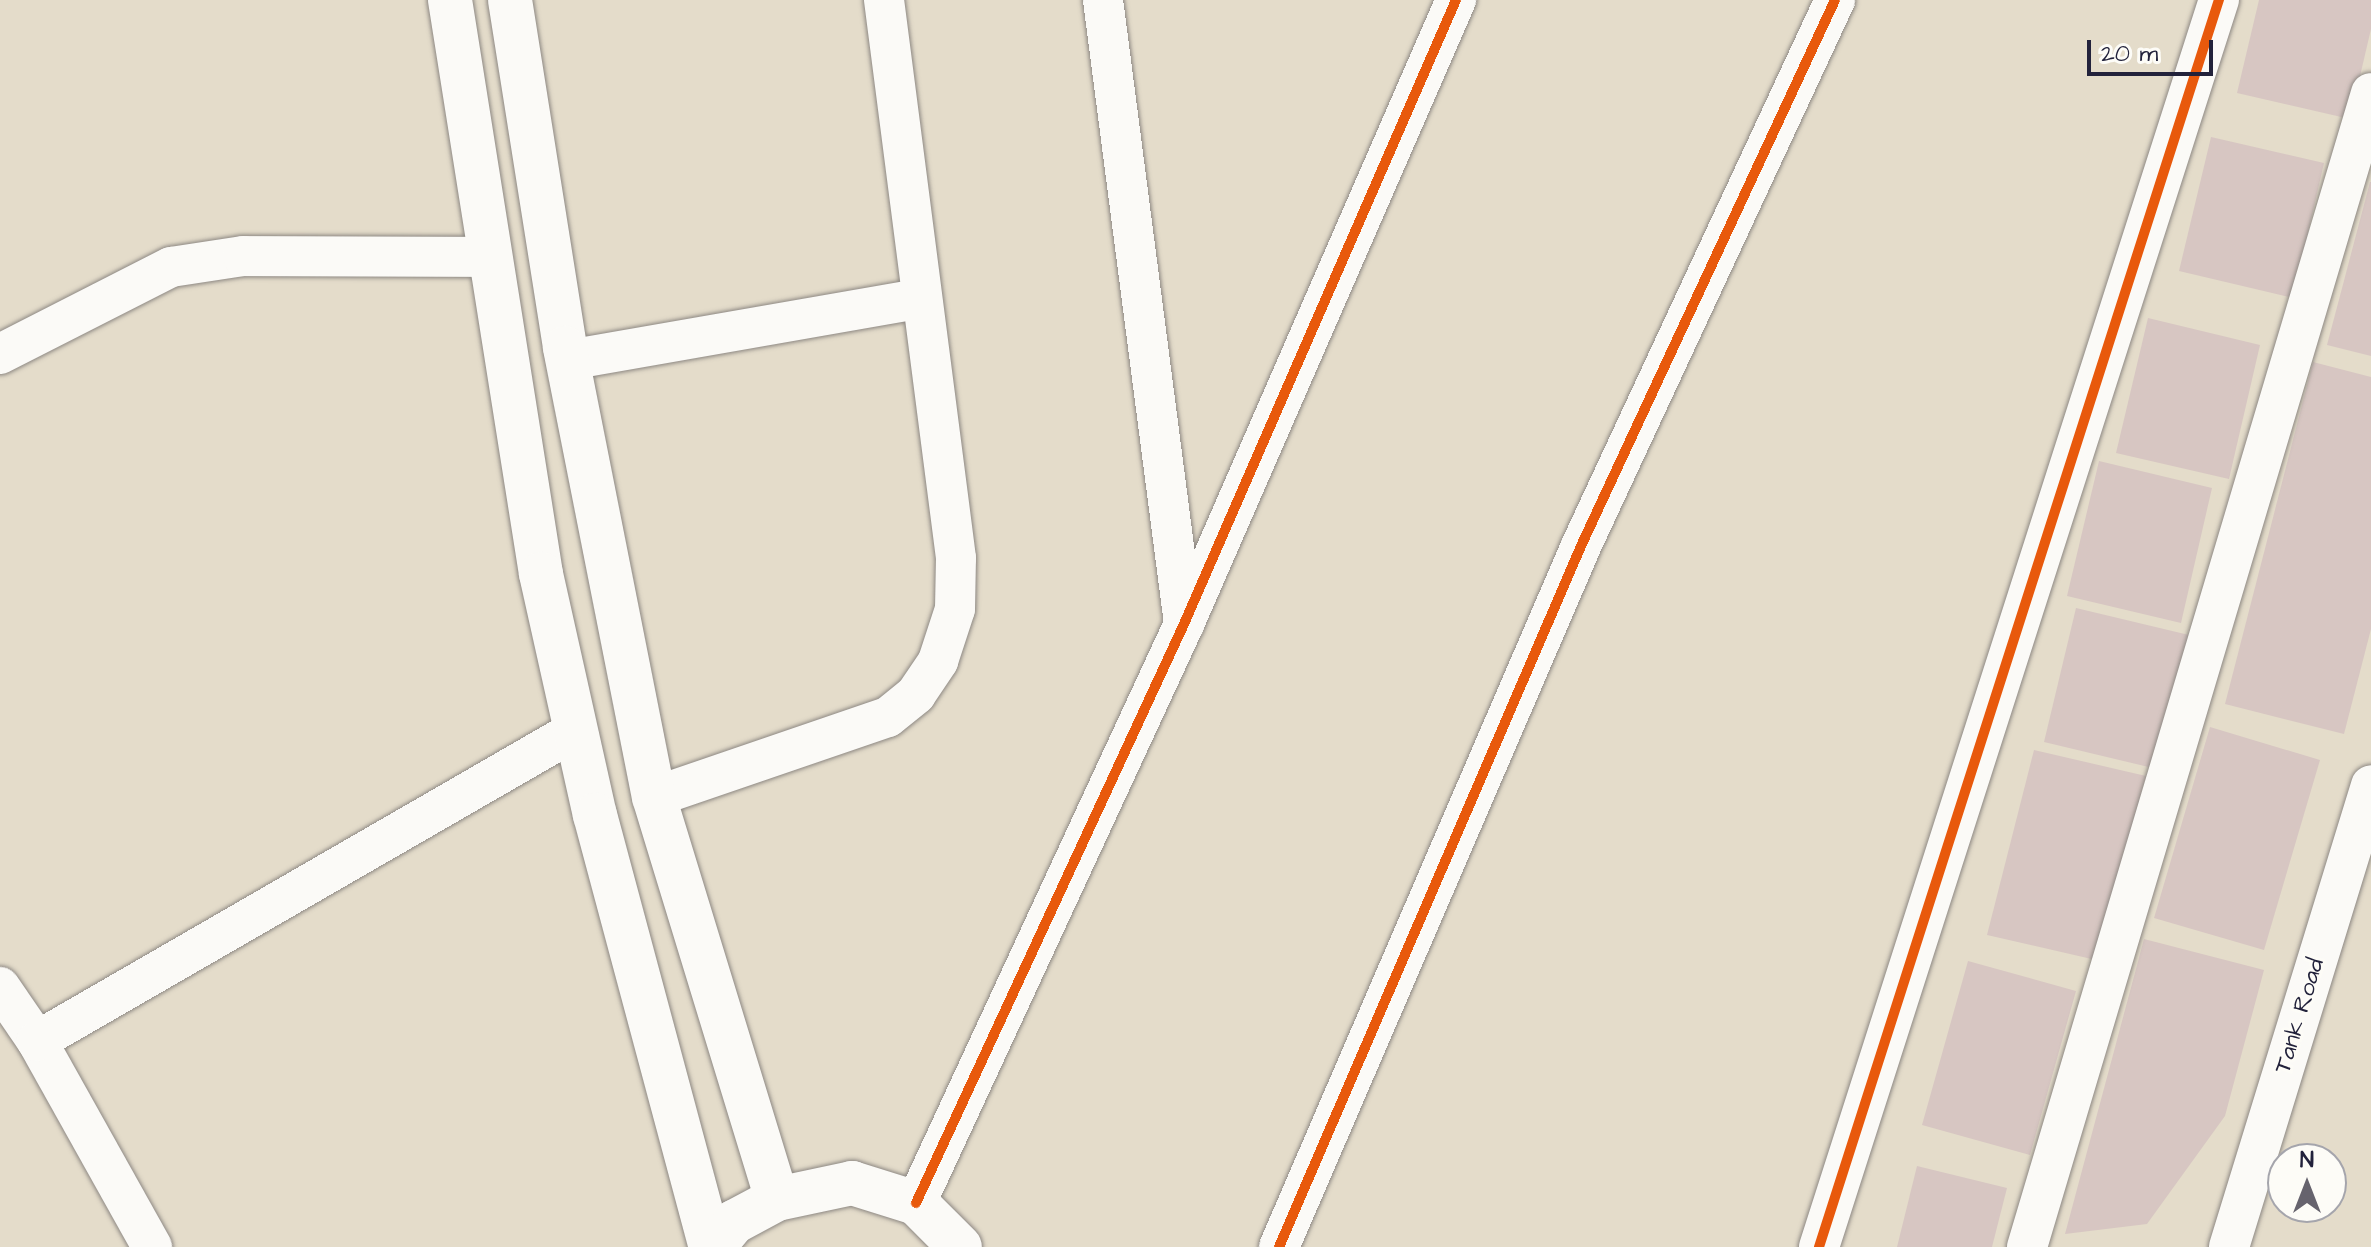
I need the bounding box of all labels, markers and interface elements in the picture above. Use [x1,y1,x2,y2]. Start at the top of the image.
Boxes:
scale bar [2091,24,2217,74]
text: 20 m [2101,37,2158,71]
street label: Tank Road [2269,955,2331,1077]
north arrow [2267,1143,2347,1223]
text: N [2300,1145,2314,1176]

